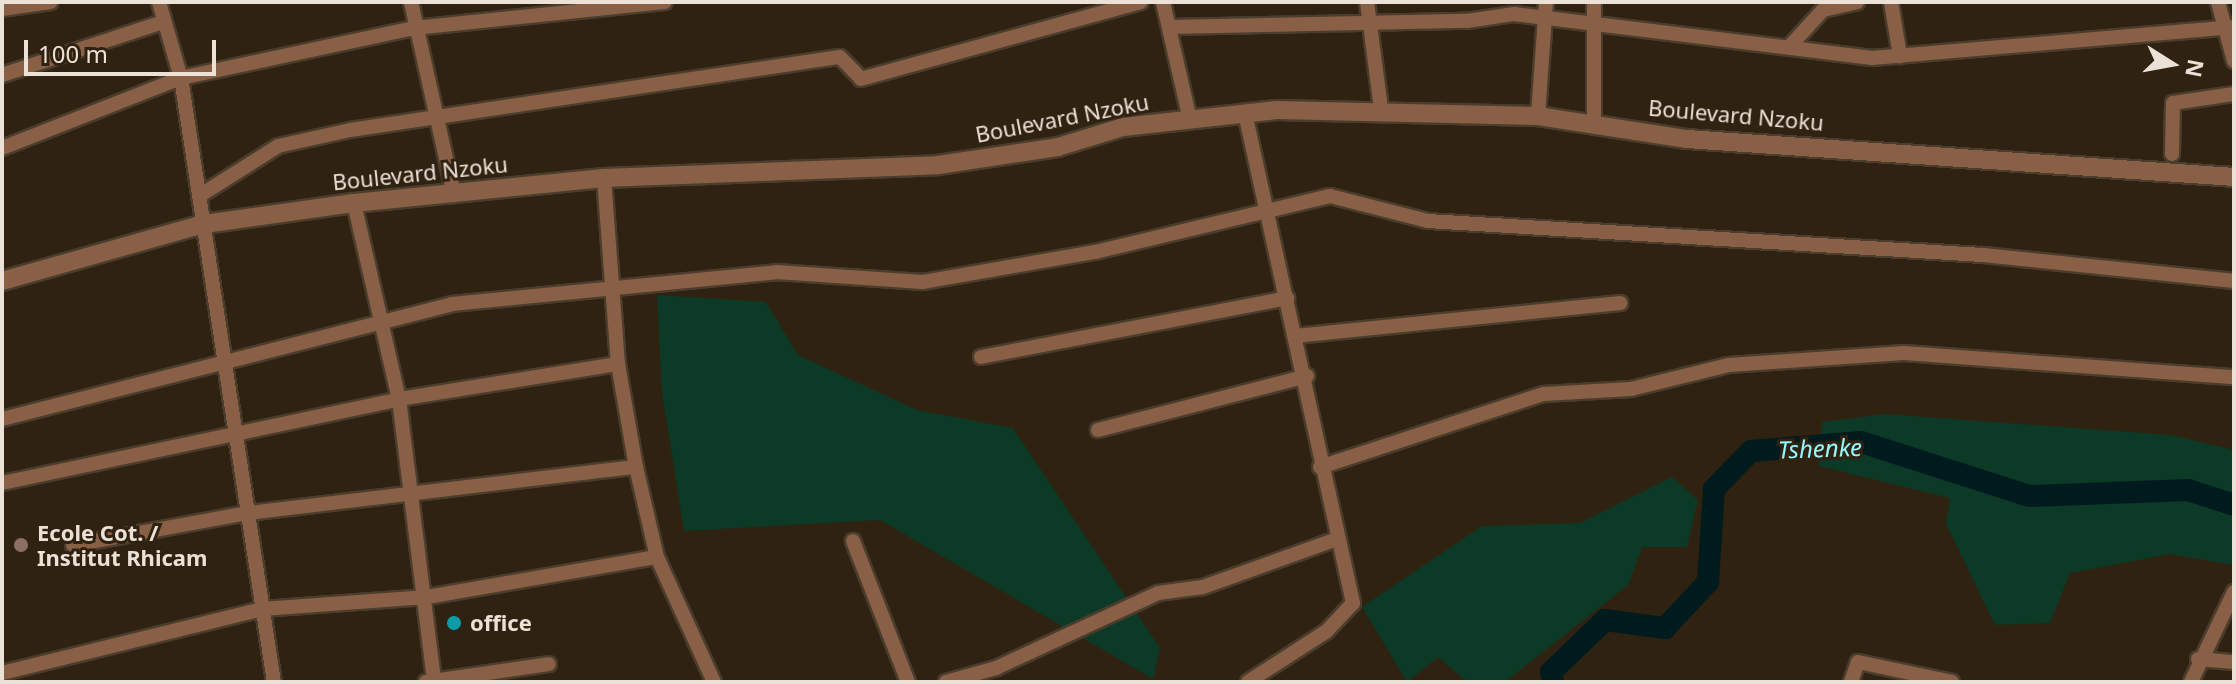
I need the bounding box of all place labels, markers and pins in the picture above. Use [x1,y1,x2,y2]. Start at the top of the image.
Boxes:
place label: Ecole Cot. / Institut Rhicam [37,519,207,570]
marker: Ecole Cot. / Institut Rhicam [12,536,30,554]
place label: office [470,610,532,636]
marker: office [445,614,463,632]

